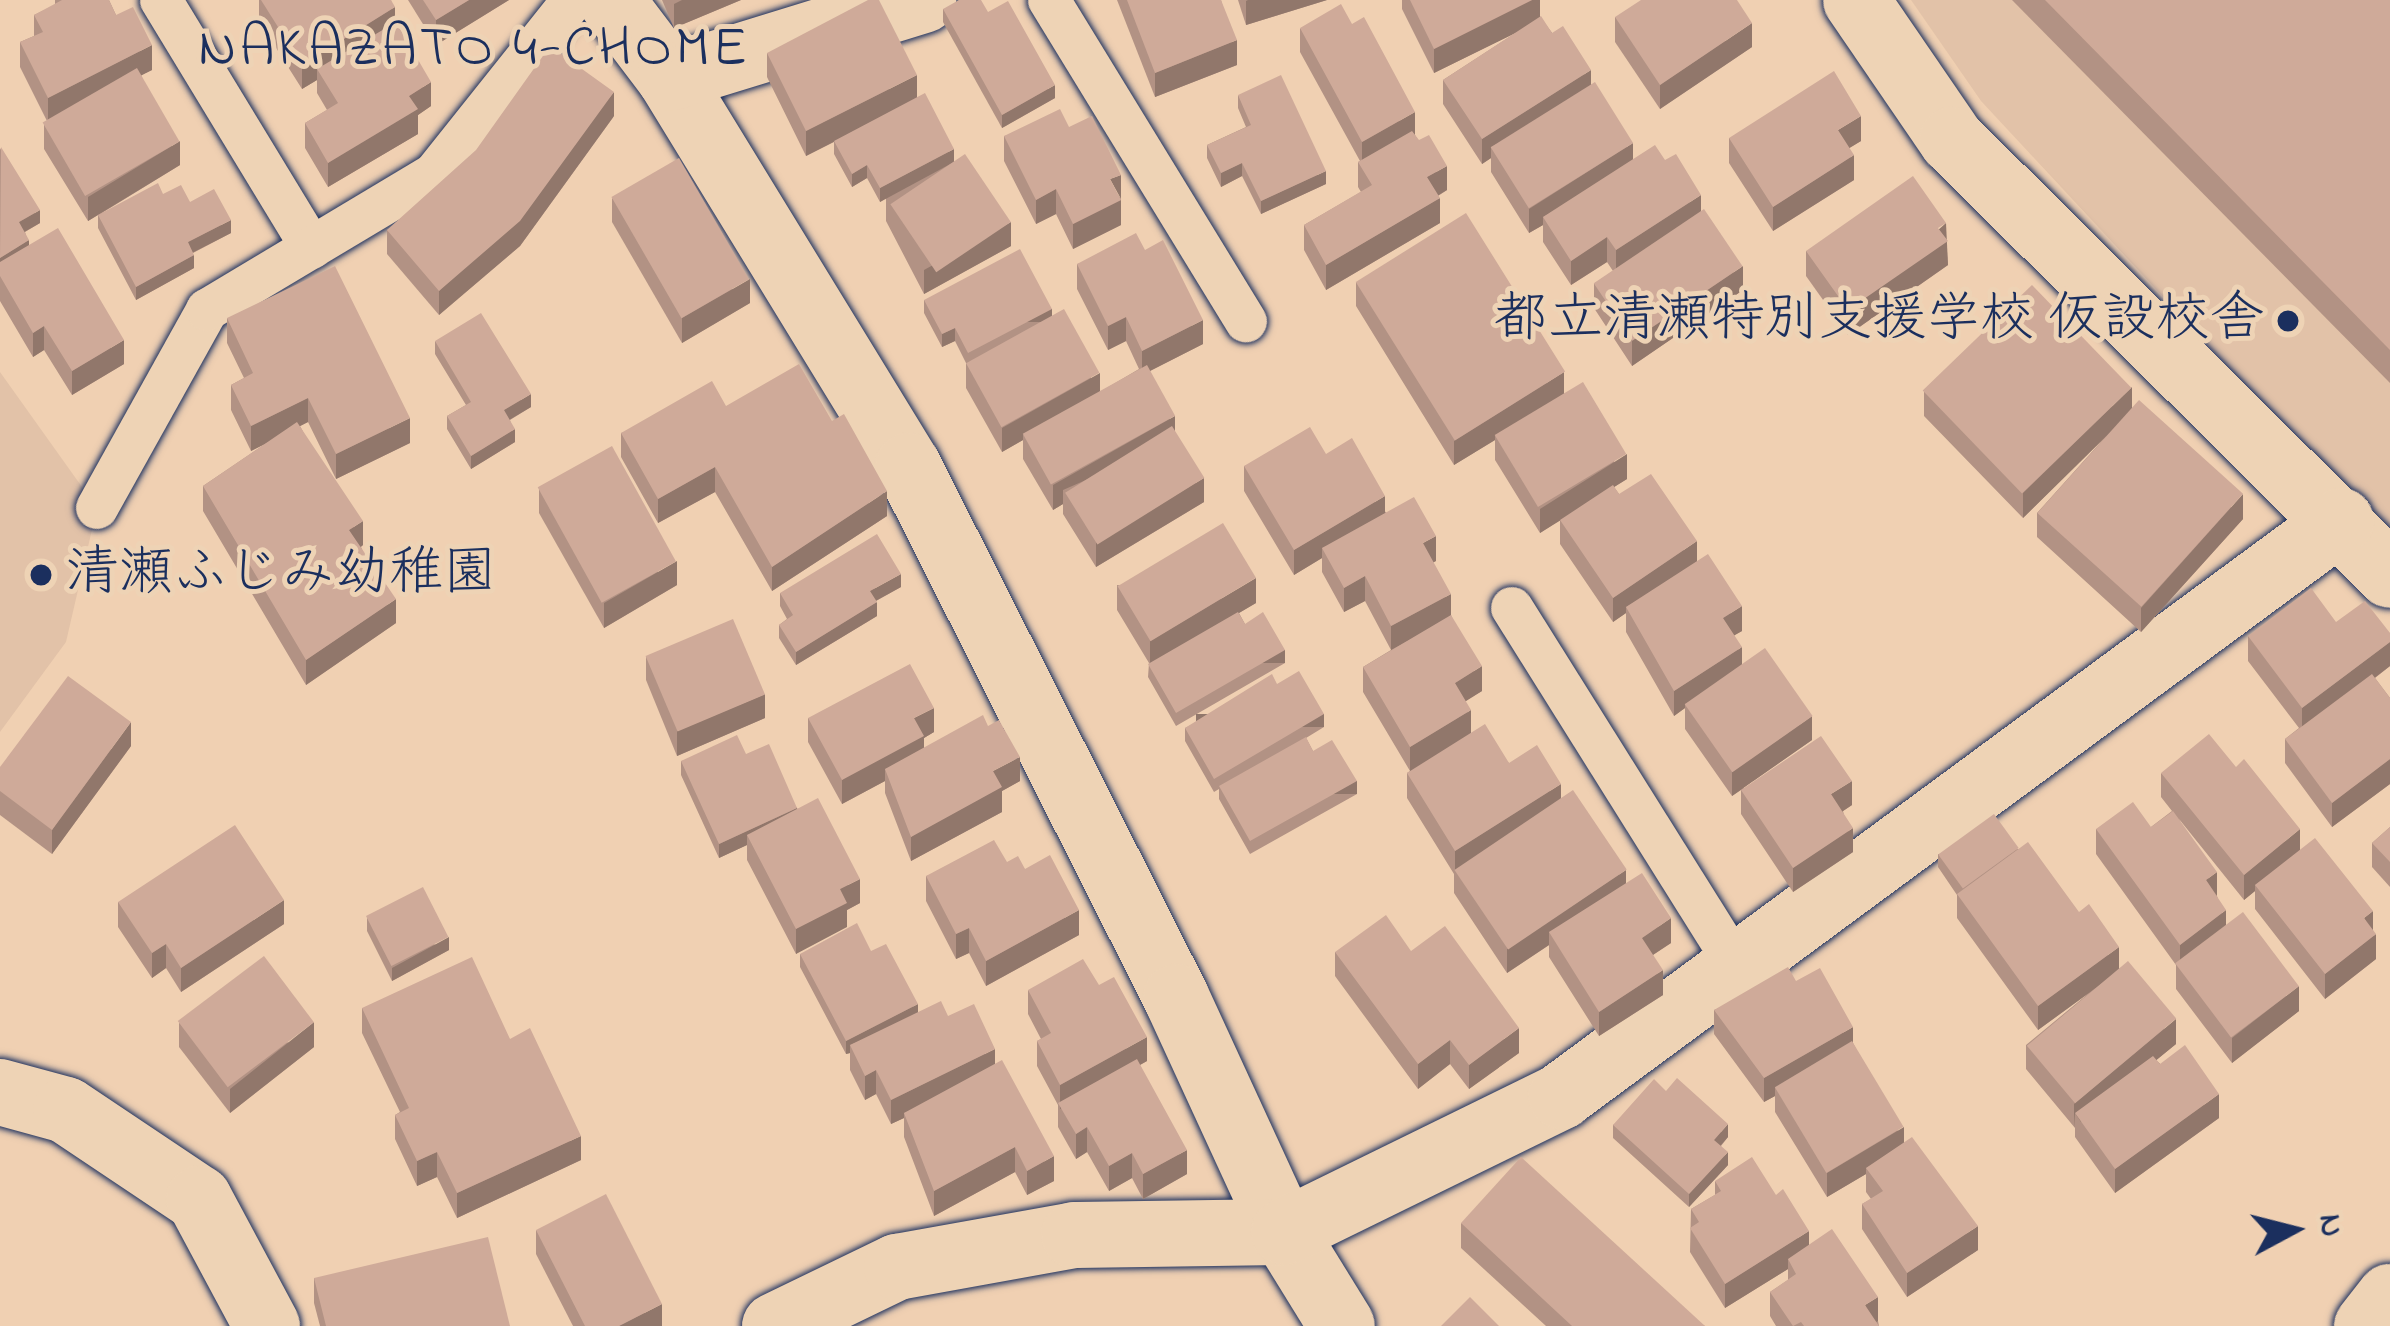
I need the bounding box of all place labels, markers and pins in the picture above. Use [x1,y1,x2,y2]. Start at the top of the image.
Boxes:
place label: 都立清瀬特別支援学校 仮設校舎 [1495,289,2264,353]
marker: 都立清瀬特別支援学校 仮設校舎 [2275,308,2301,334]
place label: 清瀬ふじみ幼稚園 [65,543,497,607]
marker: 清瀬ふじみ幼稚園 [28,562,54,588]

